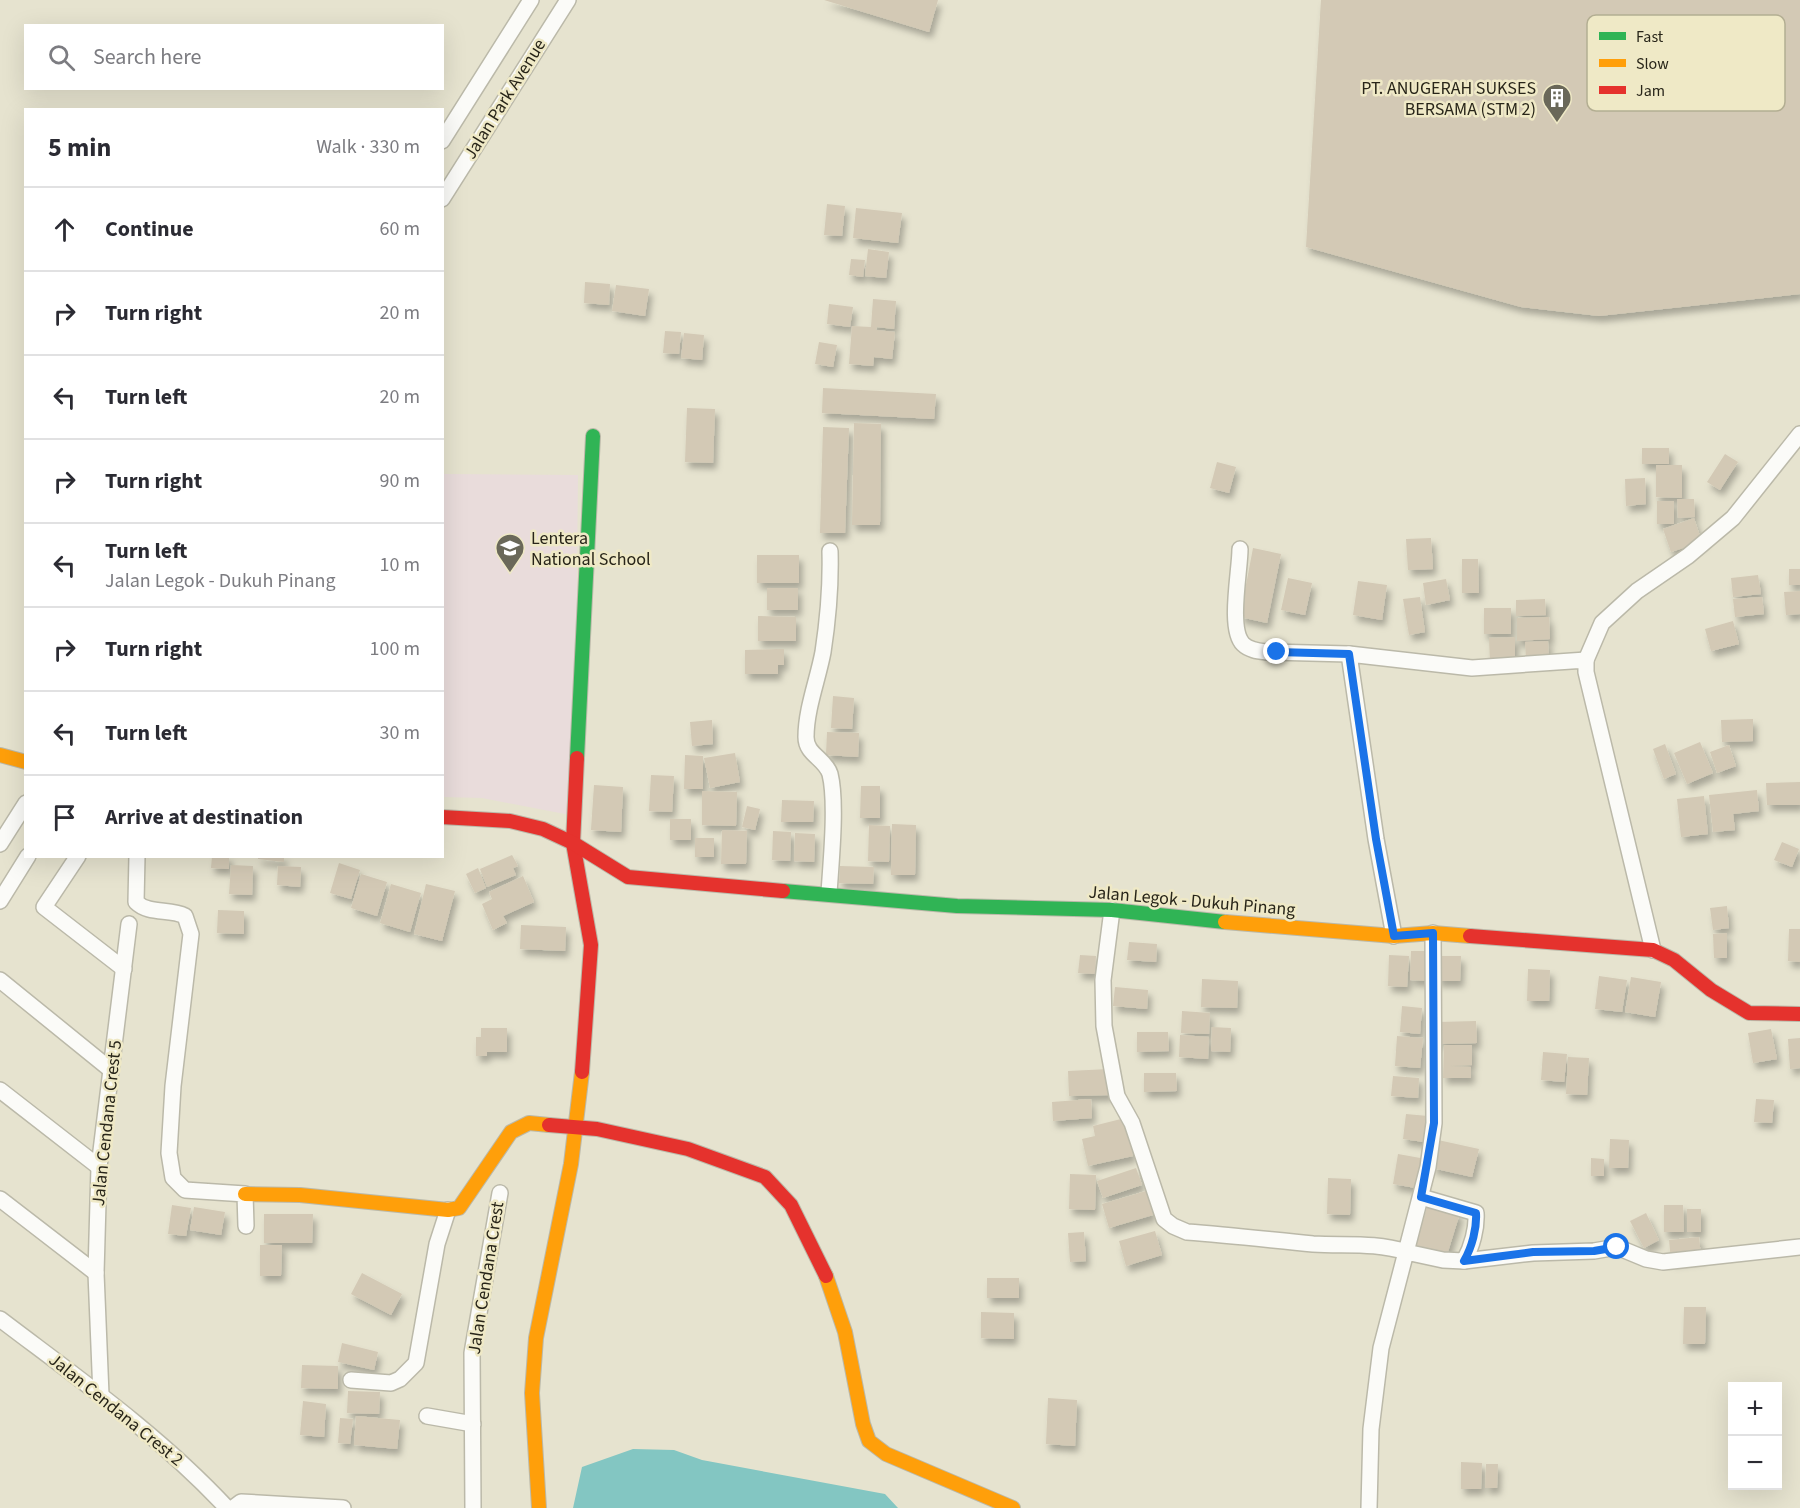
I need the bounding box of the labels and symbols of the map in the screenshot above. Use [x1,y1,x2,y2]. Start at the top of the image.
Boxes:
legend [1587,15,1785,111]
text: Fast [1636,26,1664,48]
street label: Jalan Park Avenue [458,34,552,164]
text: Slow [1636,53,1669,75]
place label: PT. ANUGERAH SUKSES BERSAMA (STM 2) [1361,76,1536,122]
text: Jam [1636,80,1665,102]
building icon: PT. ANUGERAH SUKSES BERSAMA (STM 2) [1541,82,1573,124]
place label: Lentera National School [531,526,651,572]
school or university icon: Lentera National School [494,532,526,574]
route end [1263,638,1289,664]
street label: Jalan Legok - Dukuh Pinang [1088,880,1296,922]
street label: Jalan Cendana Crest 5 [86,1039,128,1207]
street label: Jalan Cendana Crest [462,1200,510,1356]
route start [1603,1233,1629,1259]
street label: Jalan Cendana Crest 2 [43,1348,189,1472]

